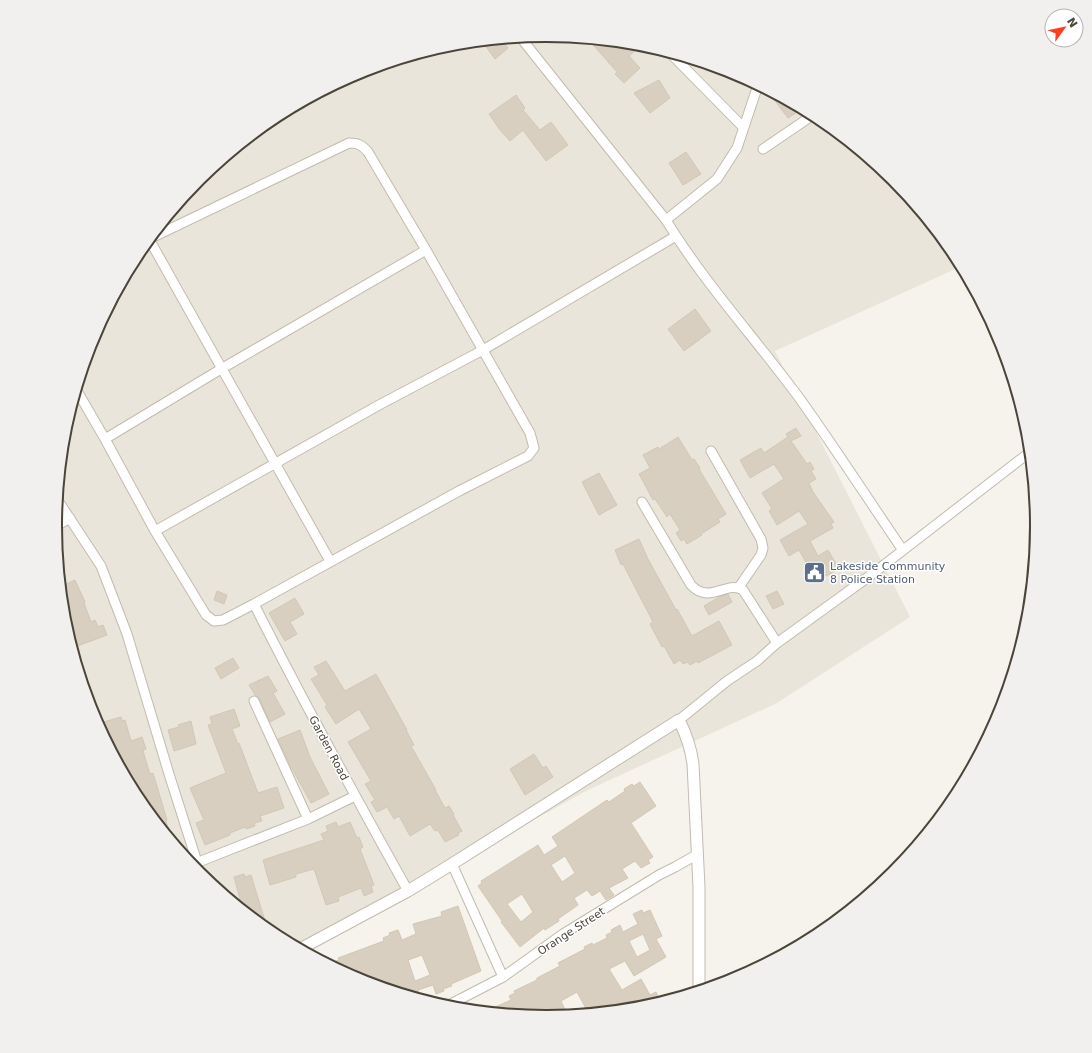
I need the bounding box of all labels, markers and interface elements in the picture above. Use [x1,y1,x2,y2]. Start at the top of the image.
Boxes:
north arrow [1044,8,1084,48]
text: N [1064,15,1080,30]
public building icon: Lakeside Community 8 Police Station [801,559,827,585]
place label: Lakeside Community 8 Police Station [830,560,946,586]
street label: Garden Road [306,714,351,783]
street label: Orange Street [535,904,608,958]

